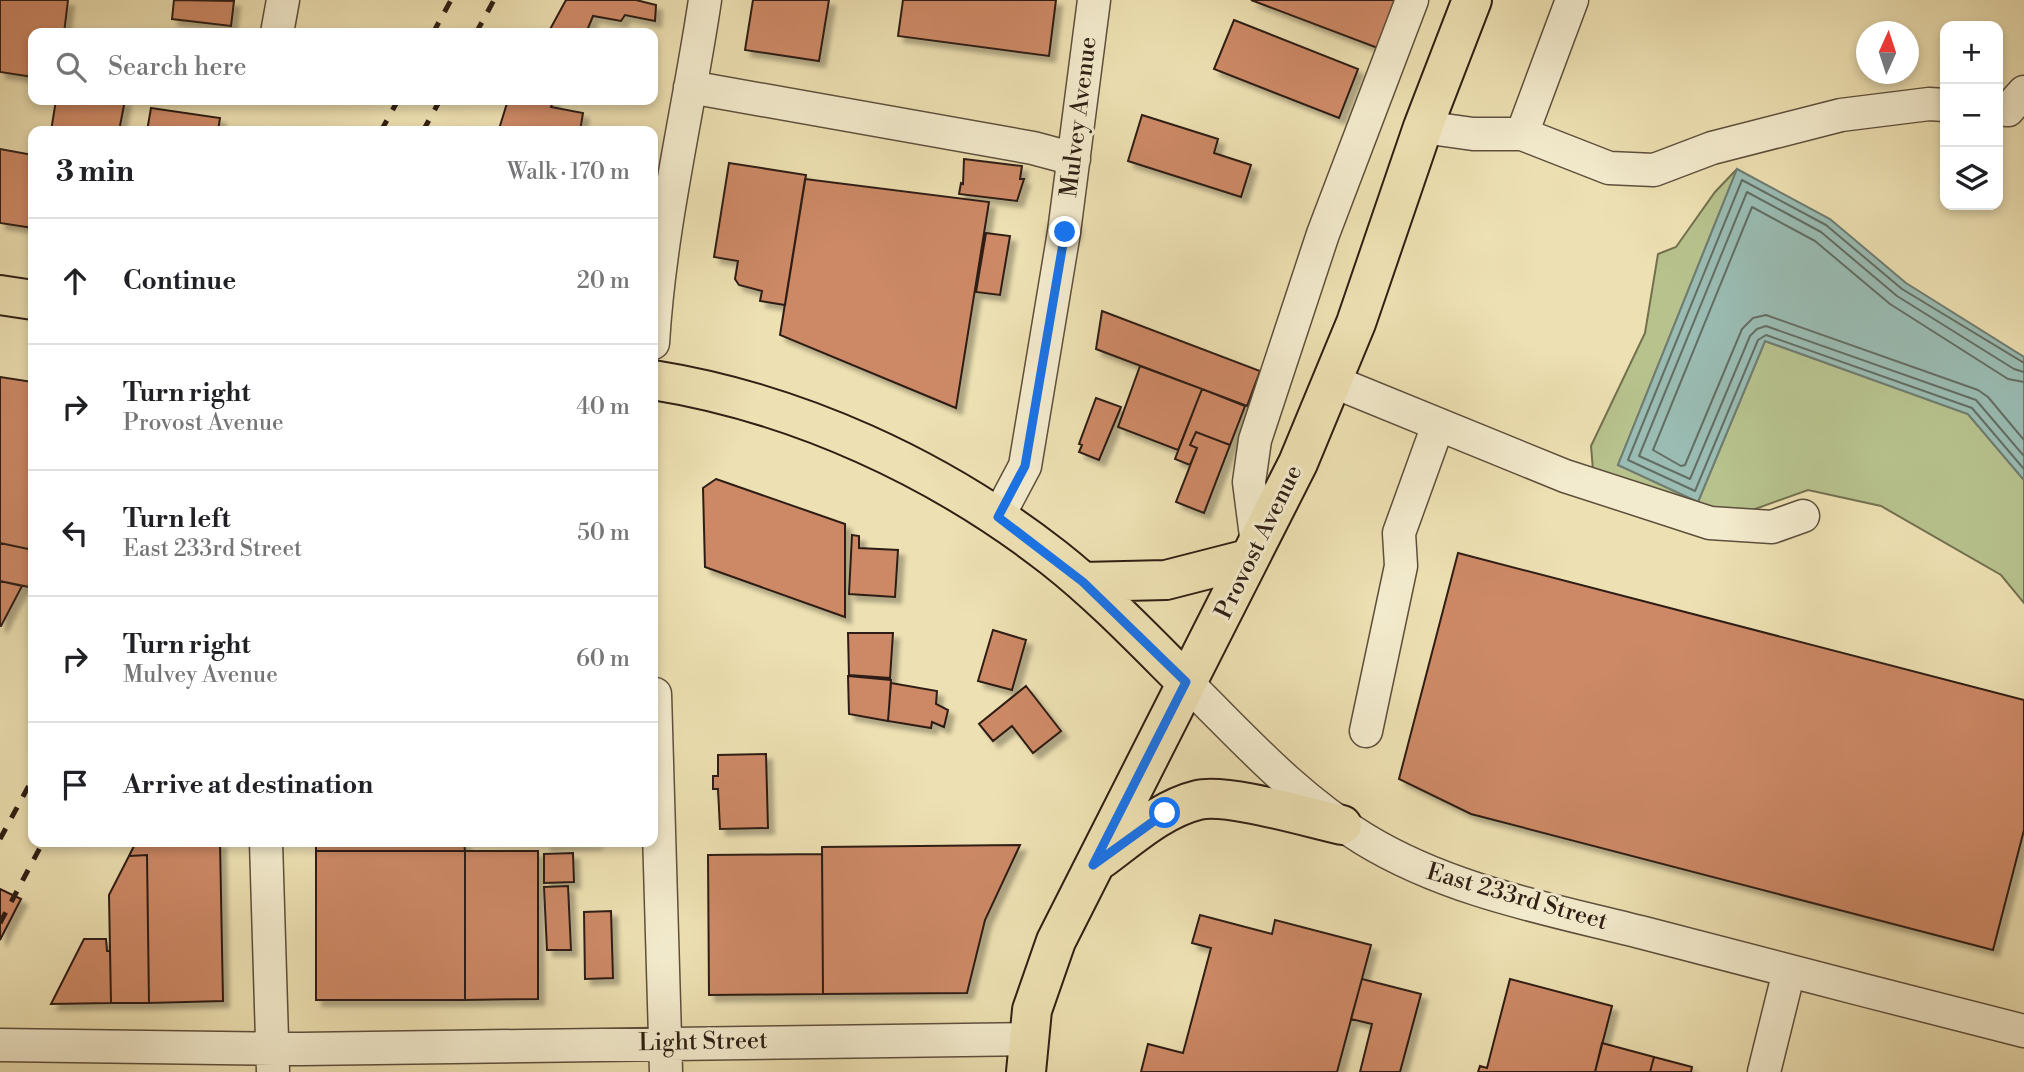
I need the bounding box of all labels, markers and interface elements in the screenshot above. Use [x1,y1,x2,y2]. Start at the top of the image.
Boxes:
north arrow [1856,21,1919,84]
map controls [1940,21,2003,210]
button: + [1940,21,2003,84]
search box [28,28,658,105]
street label: Mulvey Avenue [1054,35,1104,199]
icon: search [52,48,90,86]
text: Search here [108,51,247,83]
button: − [1940,84,2003,147]
button: layers [1940,147,2003,210]
text: 3 min [56,153,134,191]
text: Walk · 170 m [507,158,630,186]
route end [1049,216,1080,247]
icon: ahead [56,262,94,300]
text: Continue [123,265,236,297]
text: 20 m [577,267,630,295]
text: Turn right [123,377,251,409]
icon: right [56,388,94,426]
text: 40 m [576,393,630,421]
text: Provost Avenue [123,409,284,437]
street label: Provost Avenue [1209,460,1309,624]
text: Turn left [123,503,231,535]
icon: left [56,514,94,552]
text: 50 m [577,519,630,547]
text: East 233rd Street [123,535,302,563]
text: Turn right [123,629,251,661]
icon: right [56,640,94,678]
text: 60 m [576,645,630,673]
text: Mulvey Avenue [123,661,278,689]
icon: arrive [56,766,94,804]
text: Arrive at destination [123,769,373,801]
route start [1149,797,1180,828]
street label: East 233rd Street [1423,857,1611,937]
street label: Light Street [638,1026,768,1058]

